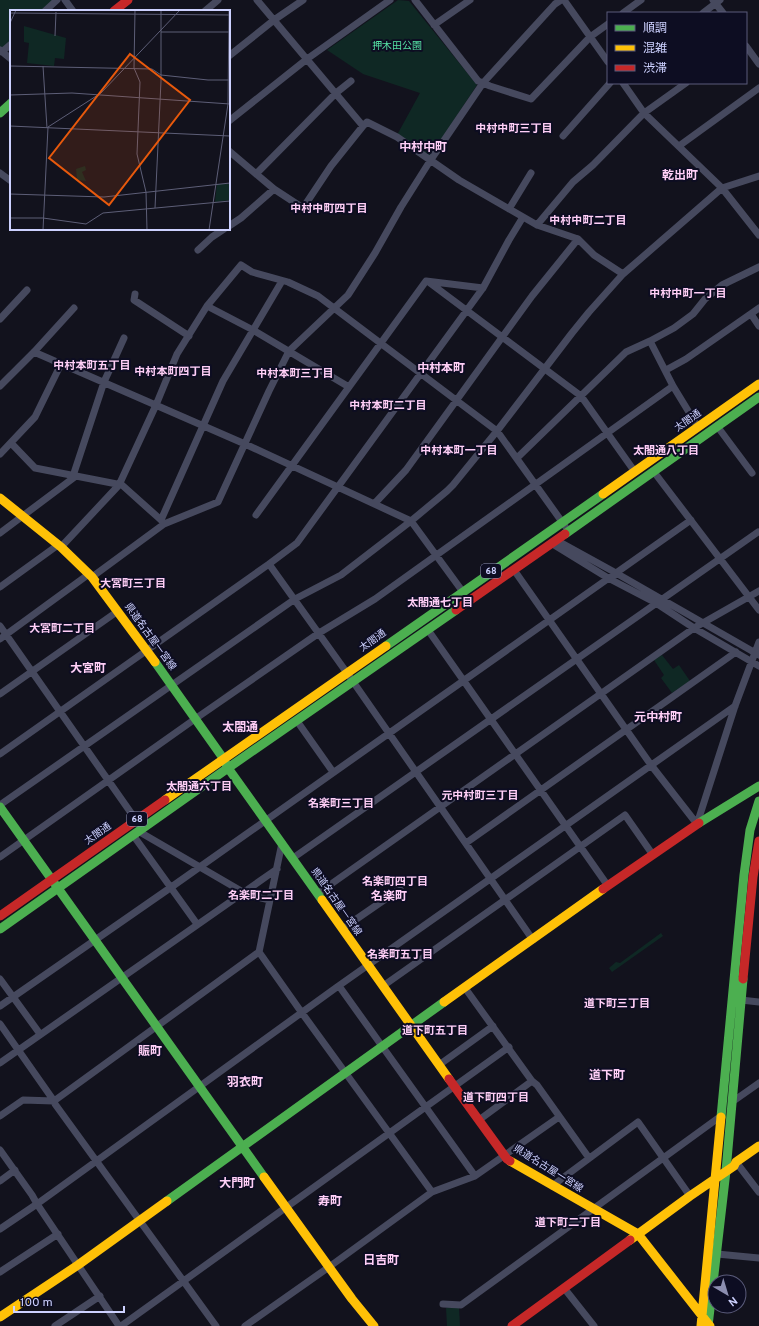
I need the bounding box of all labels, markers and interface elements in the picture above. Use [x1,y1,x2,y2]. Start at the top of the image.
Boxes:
inset map [10,10,230,230]
legend [607,12,747,84]
text: 順調 [643,21,667,37]
park label: 押木田公園 [372,40,422,53]
text: 混雑 [643,41,667,57]
text: 渋滞 [643,61,667,77]
district label: 中村中町三丁目 [476,122,553,136]
district label: 中村中町 [399,140,447,156]
district label: 乾出町 [662,168,698,184]
district label: 中村中町四丁目 [291,202,368,216]
district label: 中村中町二丁目 [550,214,627,228]
district label: 中村中町一丁目 [650,287,727,301]
district label: 中村本町五丁目 [54,359,131,373]
district label: 中村本町 [417,361,465,377]
district label: 中村本町四丁目 [135,365,212,379]
district label: 中村本町三丁目 [257,367,334,381]
district label: 中村本町二丁目 [350,399,427,413]
street label: 太閤通 [672,407,704,435]
district label: 中村本町一丁目 [421,444,498,458]
district label: 太閤通八丁目 [633,444,699,458]
road number: 68 [481,564,501,578]
district label: 大宮町三丁目 [100,577,166,591]
district label: 太閤通七丁目 [407,596,473,610]
street label: 県道名古屋一宮線 [121,601,179,673]
district label: 大宮町二丁目 [29,622,95,636]
street label: 太閤通 [357,627,389,655]
district label: 大宮町 [70,661,106,677]
district label: 元中村町 [634,710,682,726]
district label: 太閤通 [222,720,258,736]
district label: 太閤通六丁目 [166,780,232,794]
district label: 元中村町三丁目 [442,789,519,803]
district label: 名楽町三丁目 [308,797,374,811]
road number: 68 [127,812,147,826]
street label: 太閤通 [82,820,114,848]
street label: 県道名古屋一宮線 [308,866,364,938]
district label: 名楽町四丁目 [362,875,428,889]
district label: 名楽町二丁目 [228,889,294,903]
district label: 名楽町 [371,889,407,905]
district label: 名楽町五丁目 [367,948,433,962]
district label: 道下町三丁目 [584,997,650,1011]
district label: 道下町五丁目 [402,1024,468,1038]
district label: 賑町 [138,1044,162,1060]
district label: 道下町 [589,1068,625,1084]
district label: 羽衣町 [227,1075,263,1091]
district label: 道下町四丁目 [463,1091,529,1105]
street label: 県道名古屋一宮線 [511,1142,585,1196]
district label: 大門町 [219,1176,255,1192]
district label: 寿町 [318,1194,342,1210]
district label: 道下町二丁目 [535,1216,601,1230]
district label: 日吉町 [363,1253,399,1269]
north arrow [707,1274,747,1314]
scale bar [14,1288,124,1314]
text: N [725,1293,740,1309]
text: 100 m [20,1295,53,1311]

